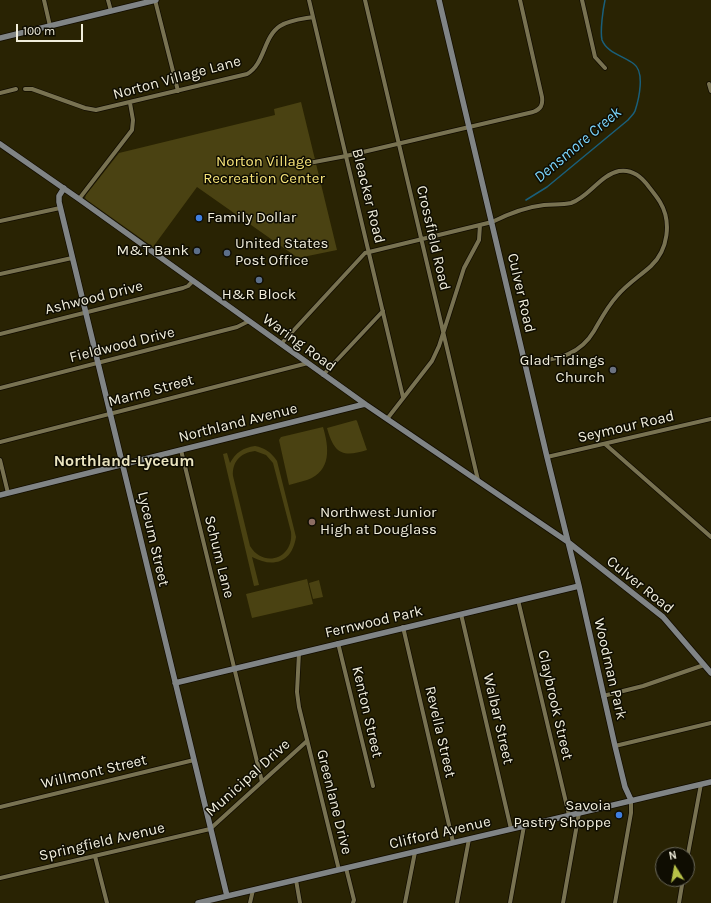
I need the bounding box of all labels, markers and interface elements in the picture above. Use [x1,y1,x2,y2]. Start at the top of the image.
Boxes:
scale bar [18,16,85,42]
text: 100 m [23,24,55,38]
street label: Norton Village Lane [111,52,243,104]
water label: Densmore Creek [530,103,626,187]
street label: Bleacker Road [348,147,388,245]
park label: Norton Village Recreation Center [203,153,325,188]
street label: Crossfield Road [412,184,454,292]
place label: Family Dollar [207,209,296,227]
marker: Family Dollar [194,213,204,223]
place label: United States Post Office [235,235,328,270]
place label: M&T Bank [116,242,189,260]
marker: M&T Bank [192,246,202,256]
marker: United States Post Office [222,248,232,258]
street label: Culver Road [503,251,539,335]
marker: H&R Block [254,275,264,285]
street label: Ashwood Drive [43,277,145,319]
place label: H&R Block [222,286,296,304]
street label: Waring Road [259,310,339,376]
street label: Fieldwood Drive [67,323,177,367]
place label: Glad Tidings Church [520,352,605,387]
marker: Glad Tidings Church [608,365,618,375]
street label: Marne Street [106,371,196,411]
street label: Northland Avenue [177,400,299,446]
street label: Seymour Road [576,407,676,447]
district label: Northland-Lyceum [54,451,194,471]
street label: Lyceum Street [133,490,173,588]
place label: Northwest Junior High at Douglass [320,504,437,539]
street label: Schum Lane [200,514,238,600]
marker: Northwest Junior High at Douglass [307,517,317,527]
street label: Culver Road [603,552,677,618]
street label: Fernwood Park [323,602,425,642]
street label: Woodman Park [590,617,630,721]
street label: Claybrook Street [534,648,576,762]
street label: Kenton Street [348,664,386,760]
street label: Walbar Street [479,672,517,766]
street label: Revella Street [421,684,459,780]
street label: Municipal Drive [202,735,294,821]
street label: Greenlane Drive [312,748,356,856]
street label: Willmont Street [39,751,149,793]
place label: Savoia Pastry Shoppe [513,797,611,832]
marker: Savoia Pastry Shoppe [614,810,624,820]
street label: Clifford Avenue [388,813,492,853]
street label: Springfield Avenue [37,819,167,865]
north arrow [655,847,695,887]
text: N [668,849,678,863]

